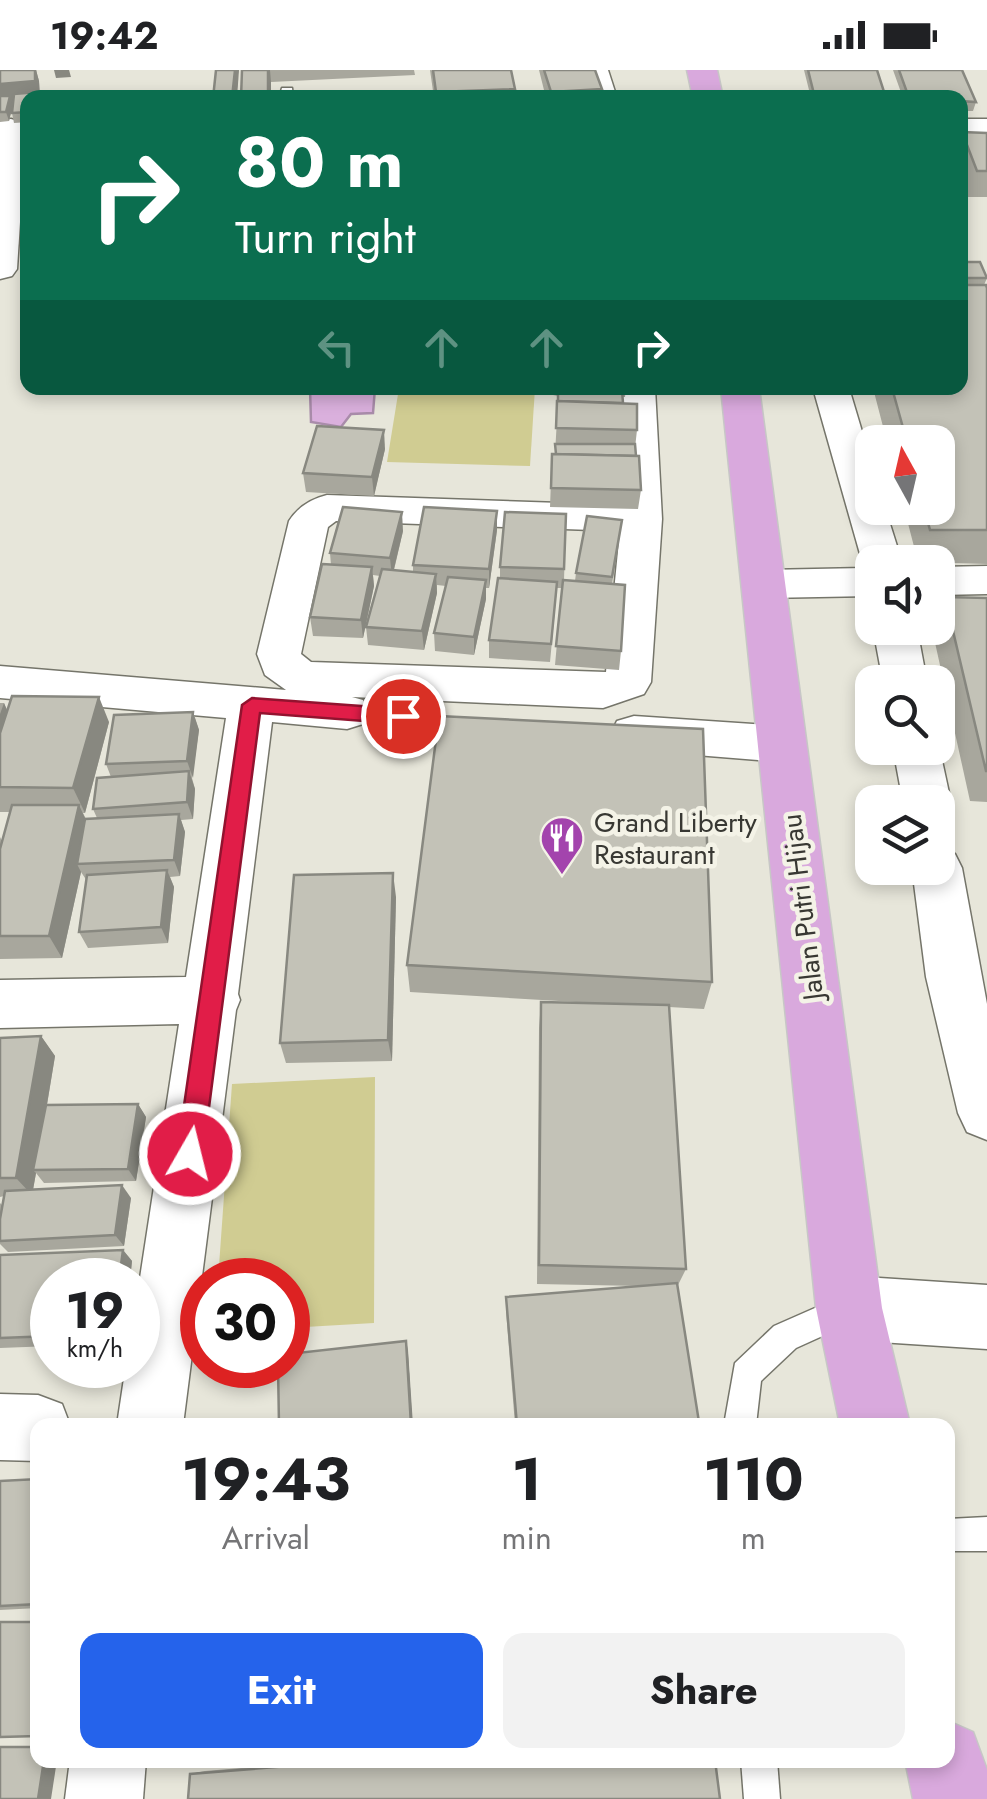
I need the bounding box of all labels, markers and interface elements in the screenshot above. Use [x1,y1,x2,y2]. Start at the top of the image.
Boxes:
text: 19:42 [50,8,158,63]
text: 80 m [235,112,404,213]
icon: right [70,130,200,260]
text: Turn right [235,205,416,270]
icon: left [309,320,364,375]
icon: ahead [414,320,469,375]
icon: ahead [519,320,574,375]
icon: right [624,320,679,375]
north arrow [855,425,955,525]
map controls [855,425,955,885]
button: sound [855,545,955,645]
button: search [855,665,955,765]
pin [361,674,446,759]
icon: arrive [376,689,431,744]
button: layers [855,785,955,885]
place label: Grand Liberty Restaurant [594,802,757,875]
street label: Jalan Putri Hijau [771,812,835,1006]
restaurant icon: Grand Liberty Restaurant [539,815,585,876]
position arrow [138,1102,242,1206]
speed limit sign: 30 [180,1258,310,1388]
text: 19 [66,1274,124,1347]
text: km/h [67,1330,123,1366]
text: 19:43 [181,1436,350,1523]
text: 1 [511,1436,542,1523]
text: 110 [703,1436,804,1523]
text: Arrival [222,1515,310,1561]
text: min [502,1515,552,1561]
text: m [741,1515,766,1561]
button: Exit [80,1633,483,1748]
button: Share [503,1633,905,1748]

